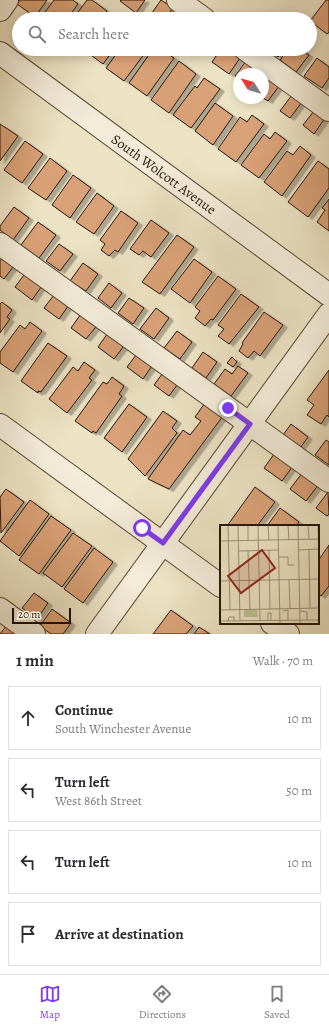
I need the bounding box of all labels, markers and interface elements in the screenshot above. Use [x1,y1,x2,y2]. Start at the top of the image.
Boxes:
search box [12,12,317,56]
icon: search [26,23,48,45]
text: Search here [58,24,129,44]
north arrow [233,68,269,104]
street label: South Wolcott Avenue [107,130,220,219]
route end [219,399,237,417]
route start [133,519,151,537]
inset map [220,525,319,624]
scale bar [12,606,71,625]
text: 20 m [18,607,40,622]
text: 1 min [16,649,54,672]
text: Walk · 70 m [253,652,313,669]
text: Continue [55,700,113,720]
icon: ahead [17,707,39,729]
text: 10 m [287,710,312,727]
text: South Winchester Avenue [55,720,191,737]
text: Turn left [55,772,110,792]
icon: left [17,779,39,801]
text: 50 m [286,782,312,799]
text: West 86th Street [55,792,142,809]
icon: left [17,851,39,873]
text: Turn left [55,852,110,872]
text: 10 m [287,854,312,871]
icon: arrive [17,923,39,945]
text: Arrive at destination [55,924,184,944]
tab: Map [39,983,61,1022]
tab: Directions [139,983,186,1022]
tab: Saved [264,983,290,1022]

